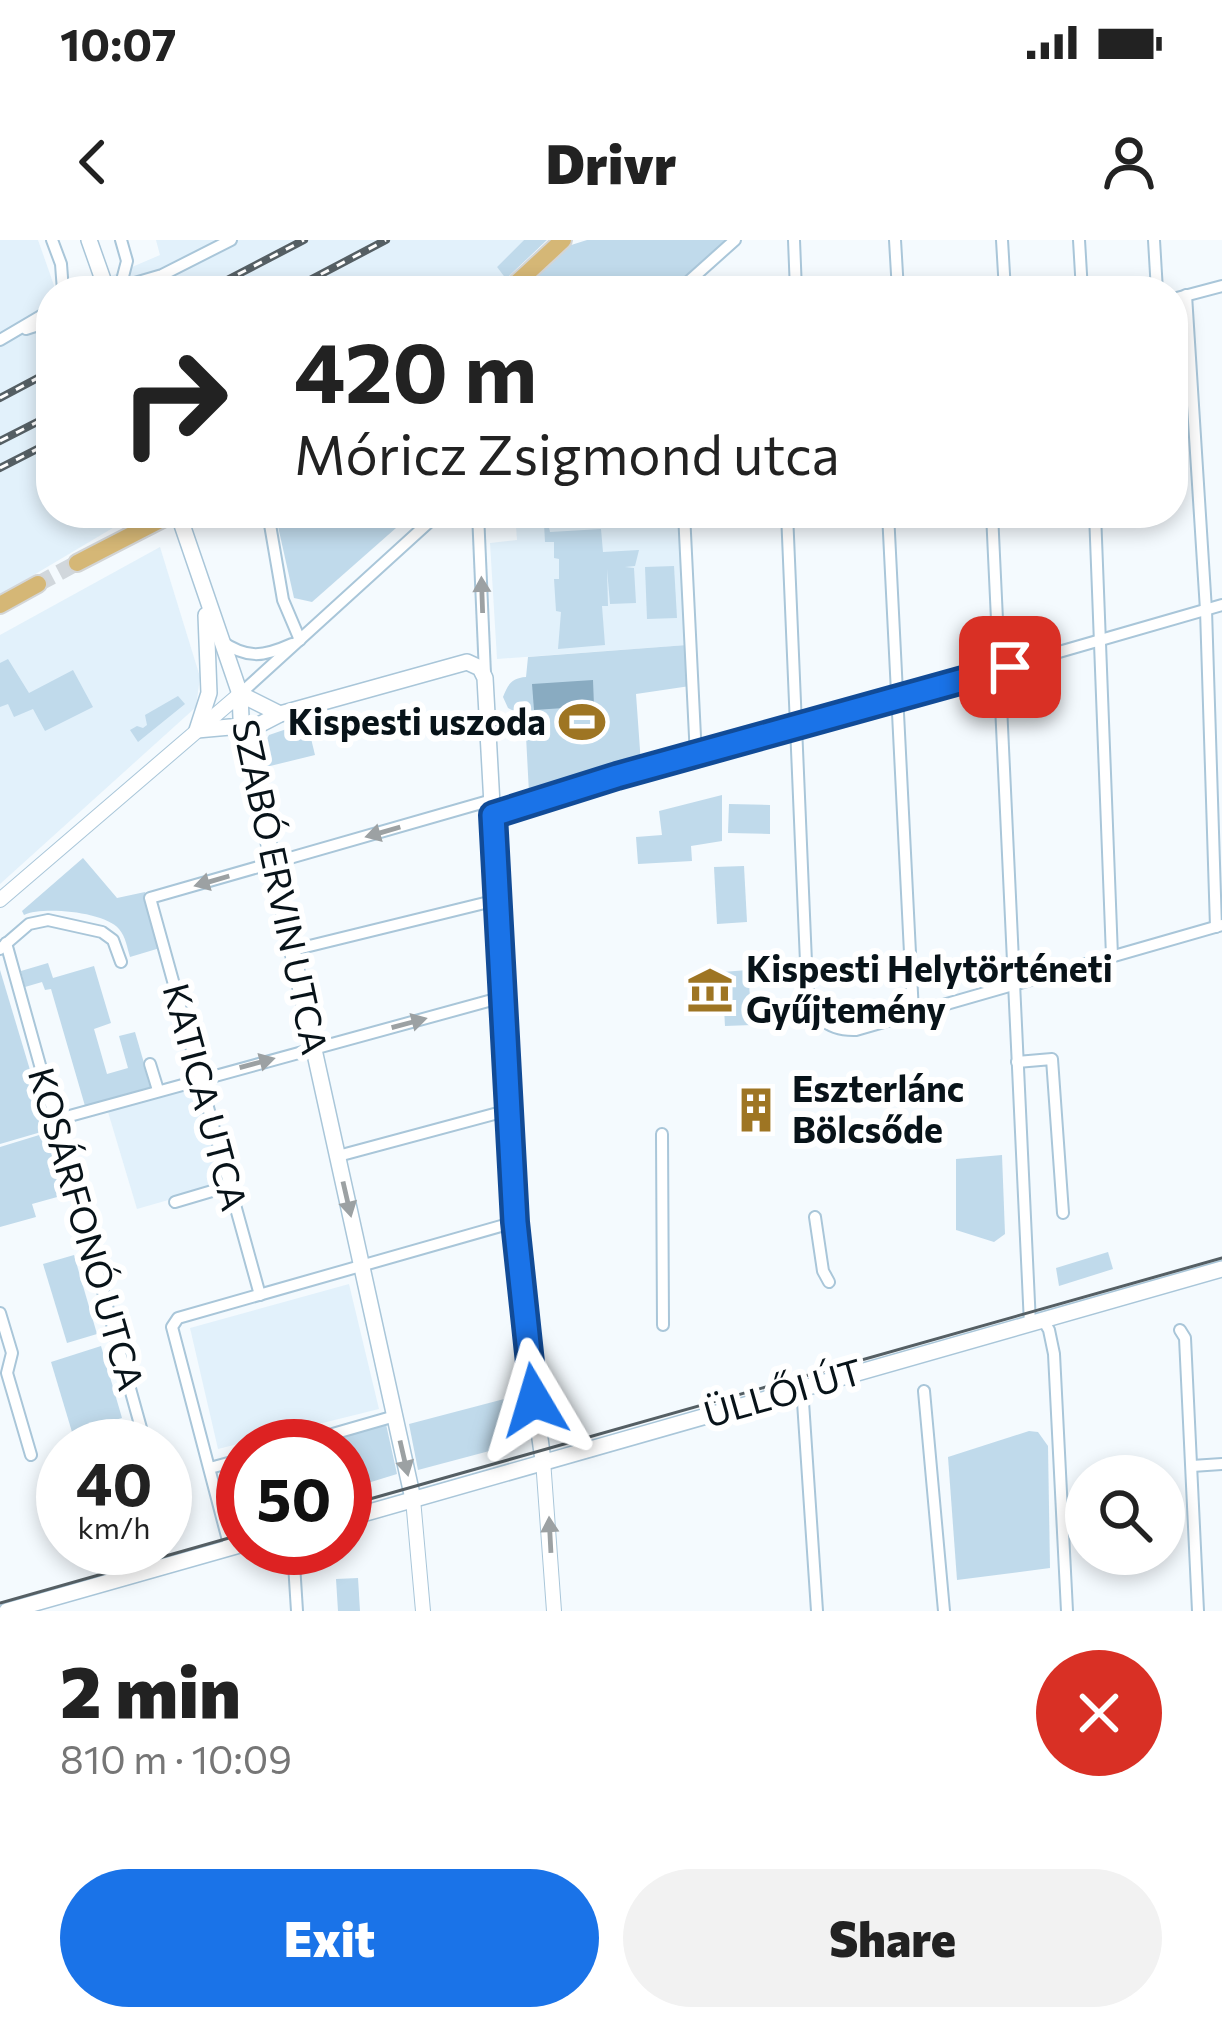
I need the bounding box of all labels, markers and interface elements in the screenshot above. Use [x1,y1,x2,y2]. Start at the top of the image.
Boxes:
text: 10:07 [60,15,176,70]
icon: back [60,129,126,195]
text: Drivr [546,129,676,195]
icon: person [1096,129,1162,195]
text: 420 m [294,318,537,420]
icon: right [96,324,252,480]
text: Móricz Zsigmond utca [294,420,840,486]
one-way arrow [472,575,491,613]
pin [959,616,1061,718]
icon: arrive [977,634,1043,700]
sports icon: Kispesti uszoda [557,697,607,747]
place label: Kispesti uszoda [288,698,546,742]
street label: SZABÓ ERVIN UTCA [225,715,339,1058]
one-way arrow [364,823,401,842]
one-way arrow [193,873,230,891]
place label: Kispesti Helytörténeti Gyűjtemény [746,945,1113,1030]
museum icon: Kispesti Helytörténeti Gyűjtemény [685,965,735,1015]
street label: KATICA UTCA [156,978,258,1215]
one-way arrow [391,1012,428,1031]
one-way arrow [239,1053,276,1072]
street label: KOSÁRFONÓ UTCA [21,1062,155,1395]
place label: Eszterlánc Bölcsőde [792,1065,964,1150]
building icon: Eszterlánc Bölcsőde [731,1085,781,1135]
one-way arrow [339,1180,358,1218]
position arrow [471,1337,597,1463]
street label: ÜLLŐI ÚT [698,1348,867,1435]
speed limit sign: 50 [216,1419,372,1575]
one-way arrow [395,1439,414,1476]
text: 40 [76,1445,152,1518]
map controls [1065,1455,1185,1575]
button: search [1065,1455,1185,1575]
text: km/h [78,1508,150,1545]
one-way arrow [540,1516,559,1553]
text: 2 min [60,1645,241,1733]
button: close [1036,1650,1162,1776]
text: 810 m · 10:09 [60,1734,292,1782]
button: Exit [60,1869,599,2007]
button: Share [623,1869,1162,2007]

